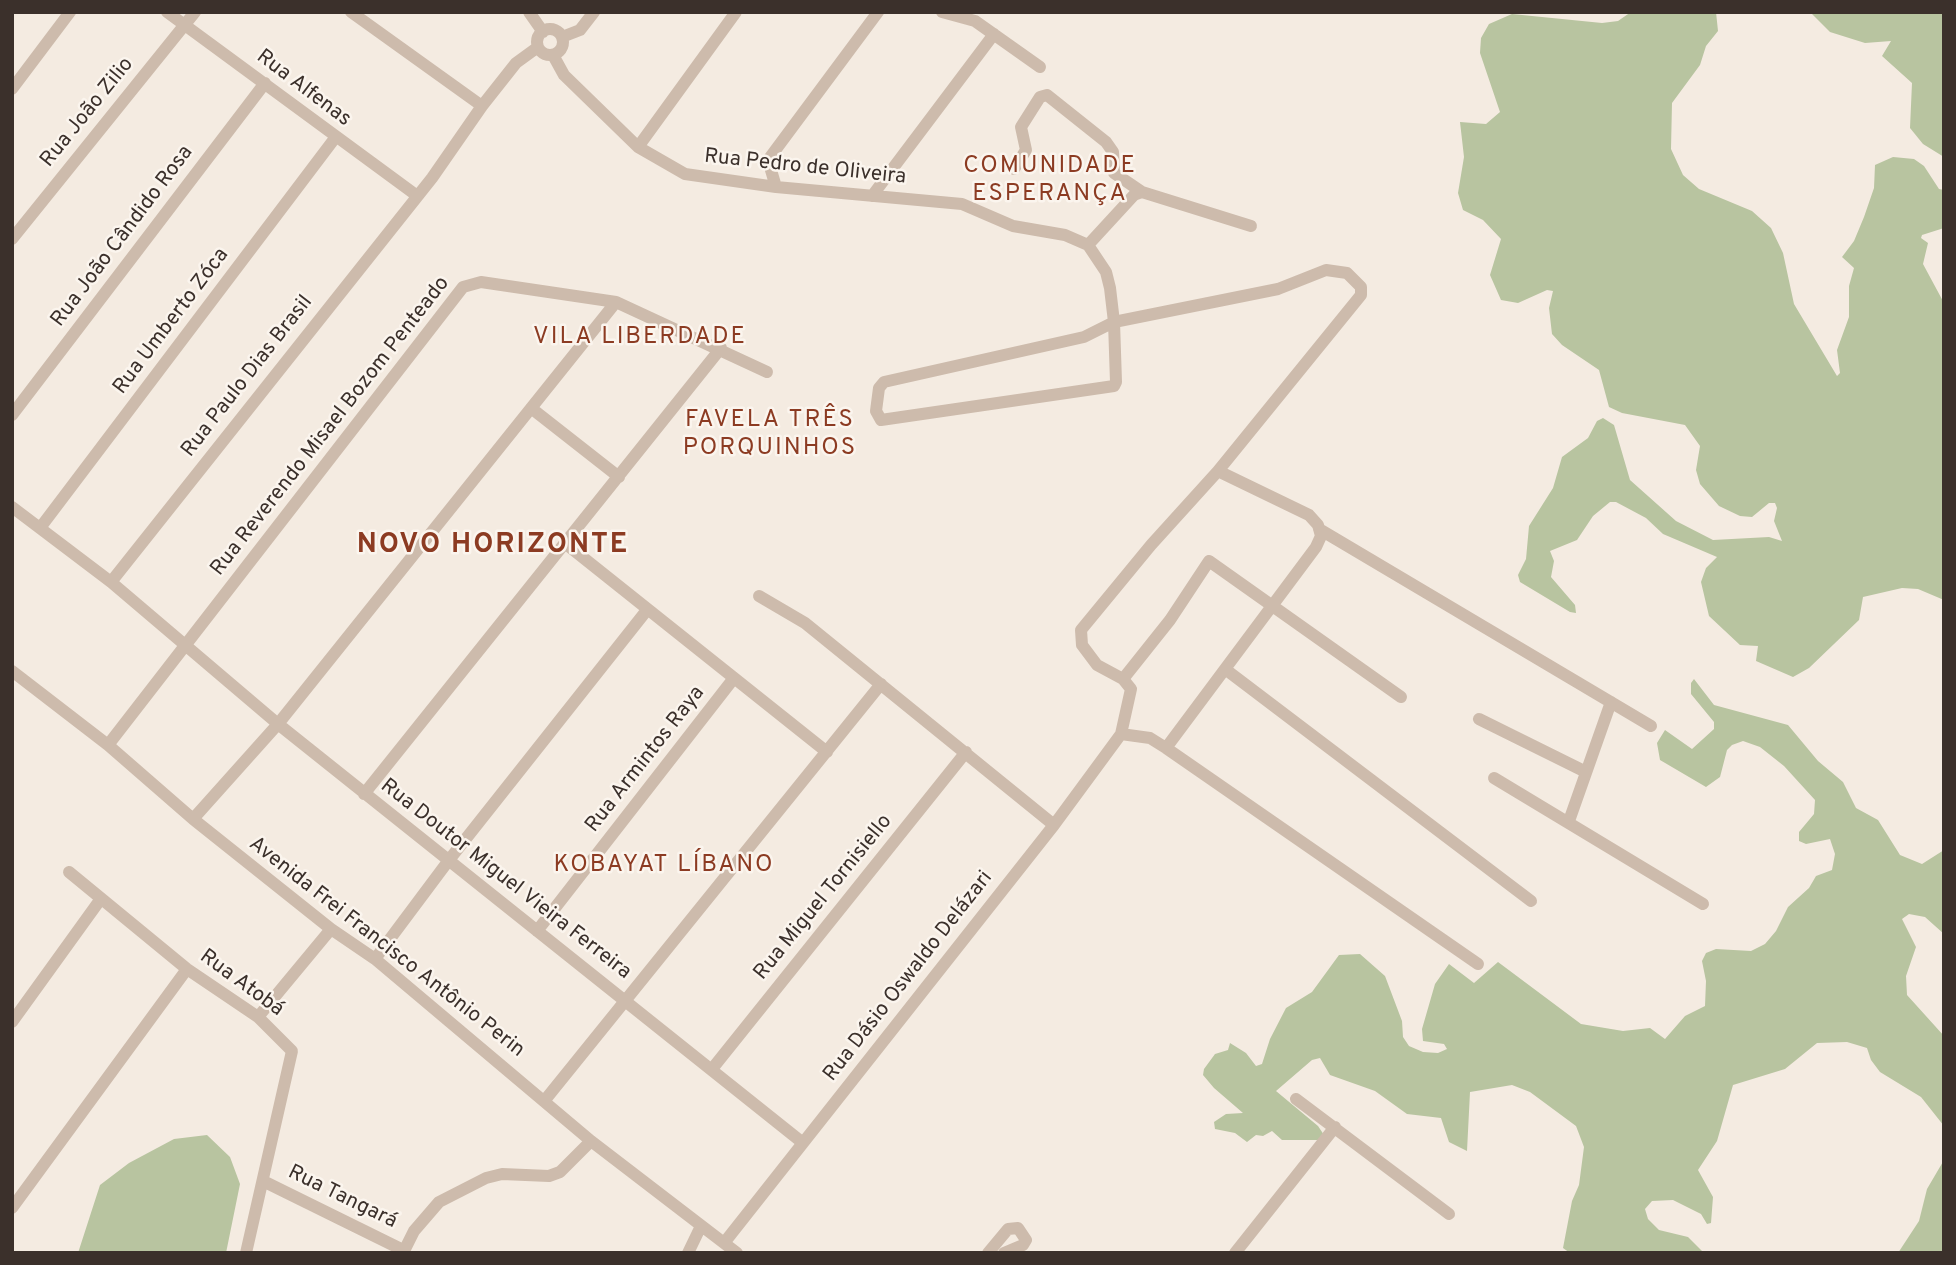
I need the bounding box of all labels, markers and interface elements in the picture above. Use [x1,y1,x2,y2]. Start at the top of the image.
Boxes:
street label: Rua Alfenas [251,45,355,133]
street label: Rua João Zilio [36,53,140,173]
street label: Rua João Cândido Rosa [47,141,199,333]
street label: Rua Pedro de Oliveira [703,145,907,191]
district label: COMUNIDADE ESPERANÇA [964,153,1136,209]
street label: Rua Umberto Zóca [109,244,235,400]
street label: Rua Reverendo Misael Bozom Penteado [206,272,456,582]
street label: Rua Paulo Dias Brasil [177,291,319,463]
district label: VILA LIBERDADE [535,324,745,352]
district label: FAVELA TRÊS PORQUINHOS [684,407,856,463]
district label: NOVO HORIZONTE [358,529,628,563]
street label: Rua Armintos Raya [581,682,711,838]
street label: Rua Doutor Miguel Vieira Ferreira [375,774,635,986]
street label: Rua Miguel Tornisiello [750,810,898,986]
street label: Avenida Frei Francisco Antônio Perin [243,832,529,1064]
district label: KOBAYAT LÍBANO [555,852,773,880]
street label: Rua Dásio Oswaldo Delázari [819,867,999,1087]
street label: Rua Atobá [194,945,288,1023]
street label: Rua Tangará [283,1161,401,1235]

